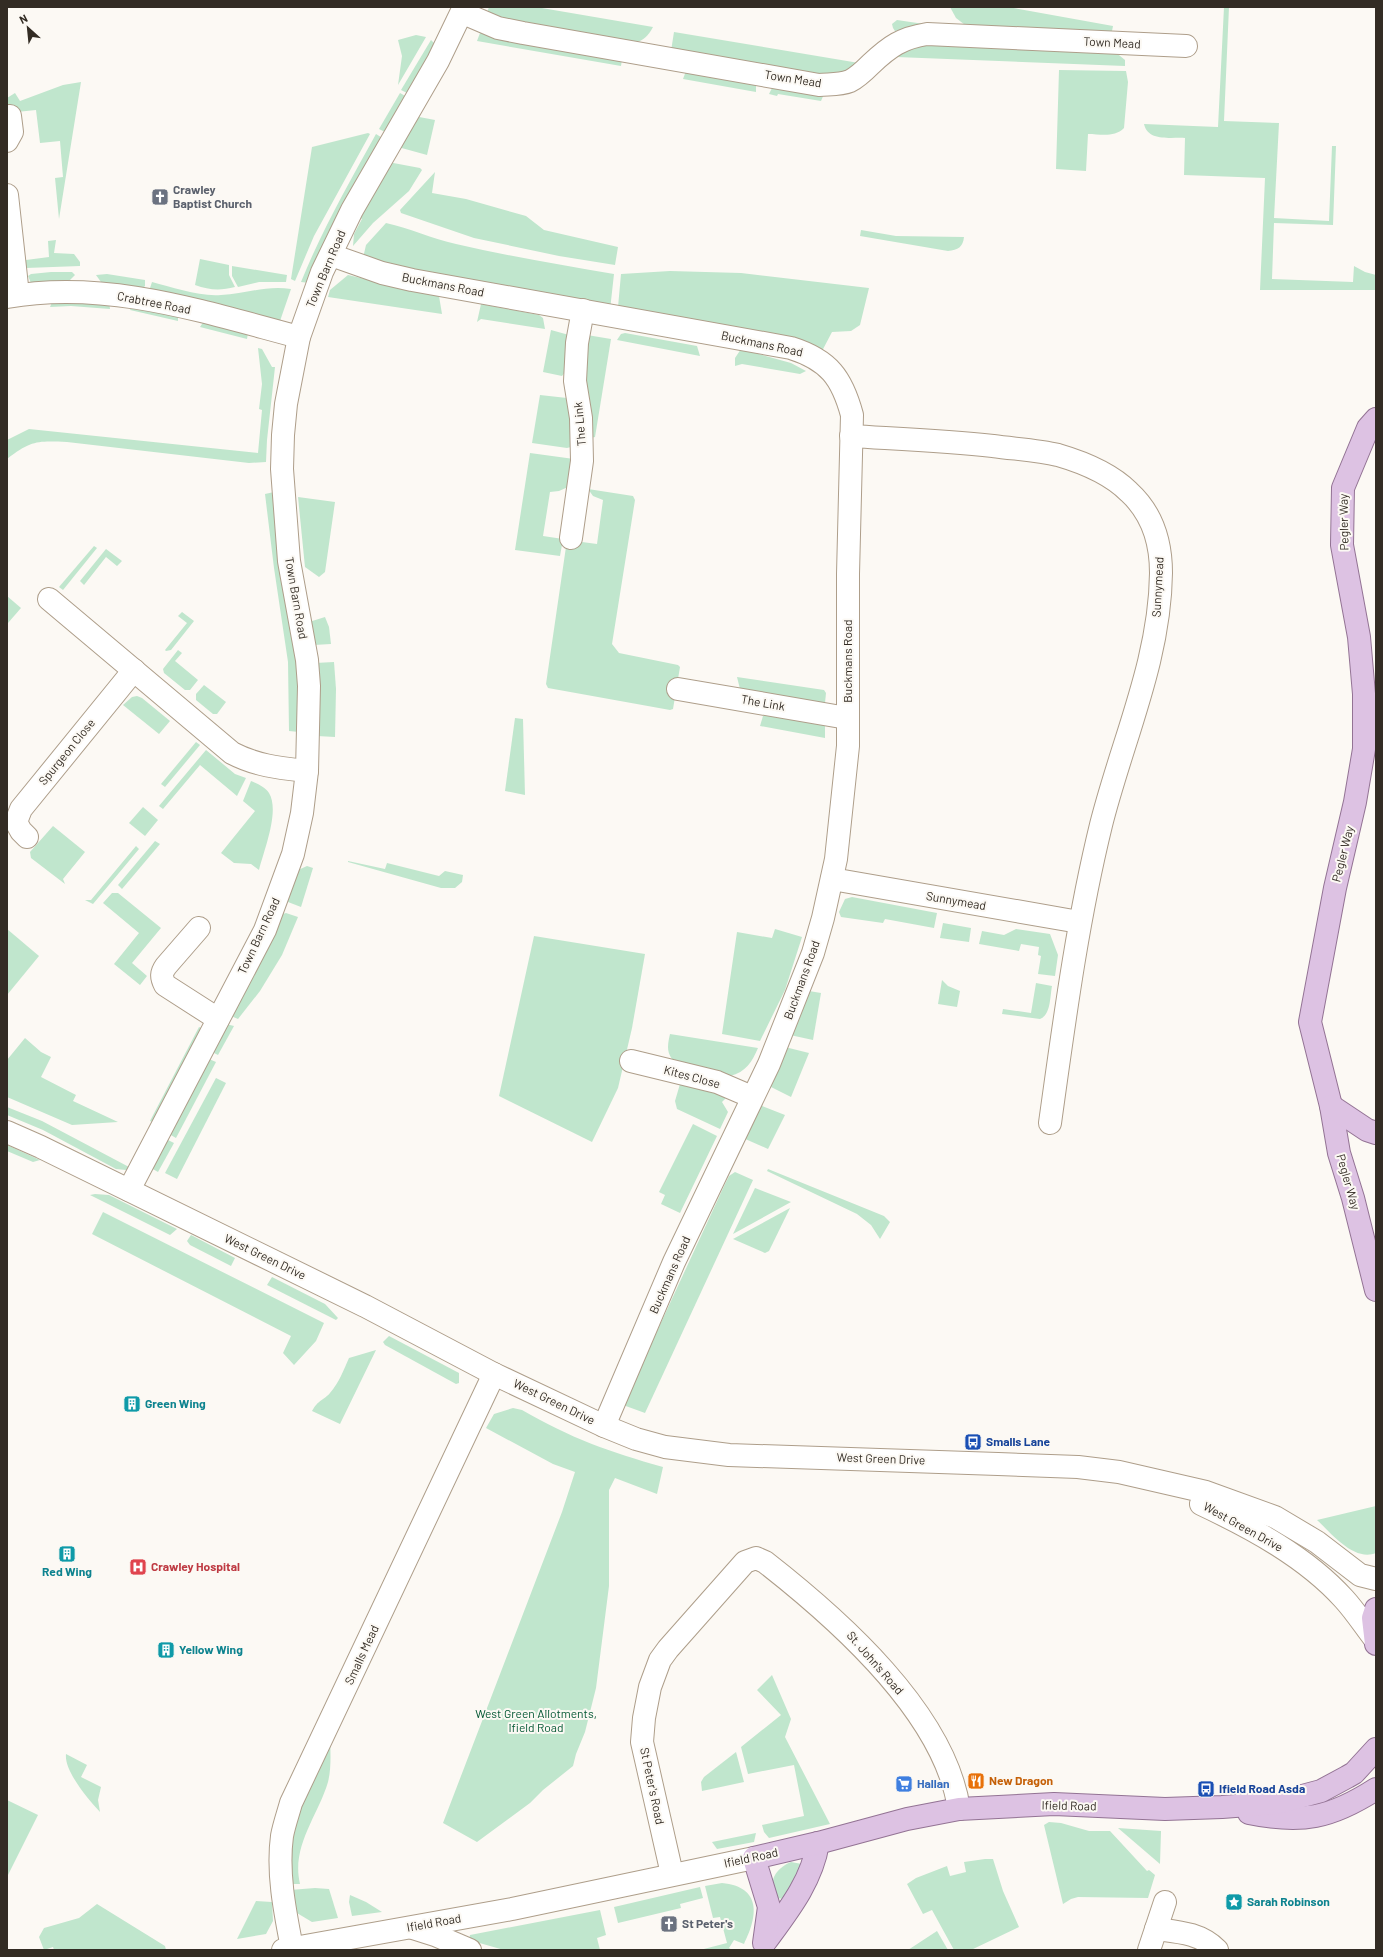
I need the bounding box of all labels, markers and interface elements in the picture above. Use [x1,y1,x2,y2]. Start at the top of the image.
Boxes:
north arrow [8,8,48,48]
text: N [17,11,29,26]
street label: Town Mead [1083,34,1141,50]
street label: Town Mead [764,67,823,89]
place label: Crawley Baptist Church [173,182,252,210]
church icon: Crawley Baptist Church [150,187,170,207]
street label: Town Barn Road [302,228,348,310]
street label: Buckmans Road [401,269,485,299]
street label: Crabtree Road [116,288,192,316]
street label: Buckmans Road [720,328,804,359]
street label: The Link [570,401,588,447]
street label: Pegler Way [1335,493,1350,551]
street label: Town Barn Road [283,556,311,640]
street label: Sunnymead [1148,556,1166,618]
street label: Buckmans Road [840,619,854,703]
street label: The Link [740,691,786,713]
street label: Spurgeon Close [35,715,97,787]
street label: Pegler Way [1328,824,1356,883]
street label: Sunnymead [925,888,987,912]
street label: Town Barn Road [234,895,282,976]
street label: Buckmans Road [780,938,822,1021]
street label: Kites Close [663,1062,722,1090]
street label: Pegler Way [1334,1152,1364,1212]
street label: West Green Drive [222,1230,308,1282]
street label: Buckmans Road [646,1234,692,1315]
street label: West Green Drive [511,1375,597,1427]
building icon: Green Wing [122,1394,142,1414]
place label: Green Wing [145,1396,206,1410]
bus stop icon: Smalls Lane [963,1432,983,1452]
place label: Smalls Lane [986,1434,1051,1448]
street label: West Green Drive [836,1449,926,1467]
street label: West Green Drive [1201,1498,1286,1554]
building icon: Red Wing [57,1544,77,1564]
hospital icon: Crawley Hospital [128,1557,148,1577]
place label: Crawley Hospital [151,1559,240,1573]
place label: Red Wing [42,1564,92,1578]
street label: Smalls Mead [341,1622,381,1687]
street label: St. John's Road [845,1628,907,1697]
building icon: Yellow Wing [156,1640,176,1660]
place label: Yellow Wing [179,1642,243,1656]
park label: West Green Allotments, Ifield Road [475,1706,597,1734]
street label: St Peter's Road [638,1746,668,1826]
restaurant icon: New Dragon [966,1771,986,1791]
place label: New Dragon [989,1773,1053,1787]
supermarket icon: Hallan [894,1774,914,1794]
place label: Hallan [917,1776,950,1790]
bus stop icon: Ifield Road Asda [1196,1779,1216,1799]
place label: Ifield Road Asda [1219,1781,1305,1795]
street label: Ifield Road [1041,1798,1097,1812]
street label: Ifield Road [722,1844,779,1870]
place icon: Sarah Robinson [1224,1892,1244,1912]
place label: Sarah Robinson [1247,1894,1330,1908]
street label: Ifield Road [405,1910,462,1934]
church icon: St Peter's [659,1914,679,1934]
place label: St Peter's [682,1916,733,1930]

